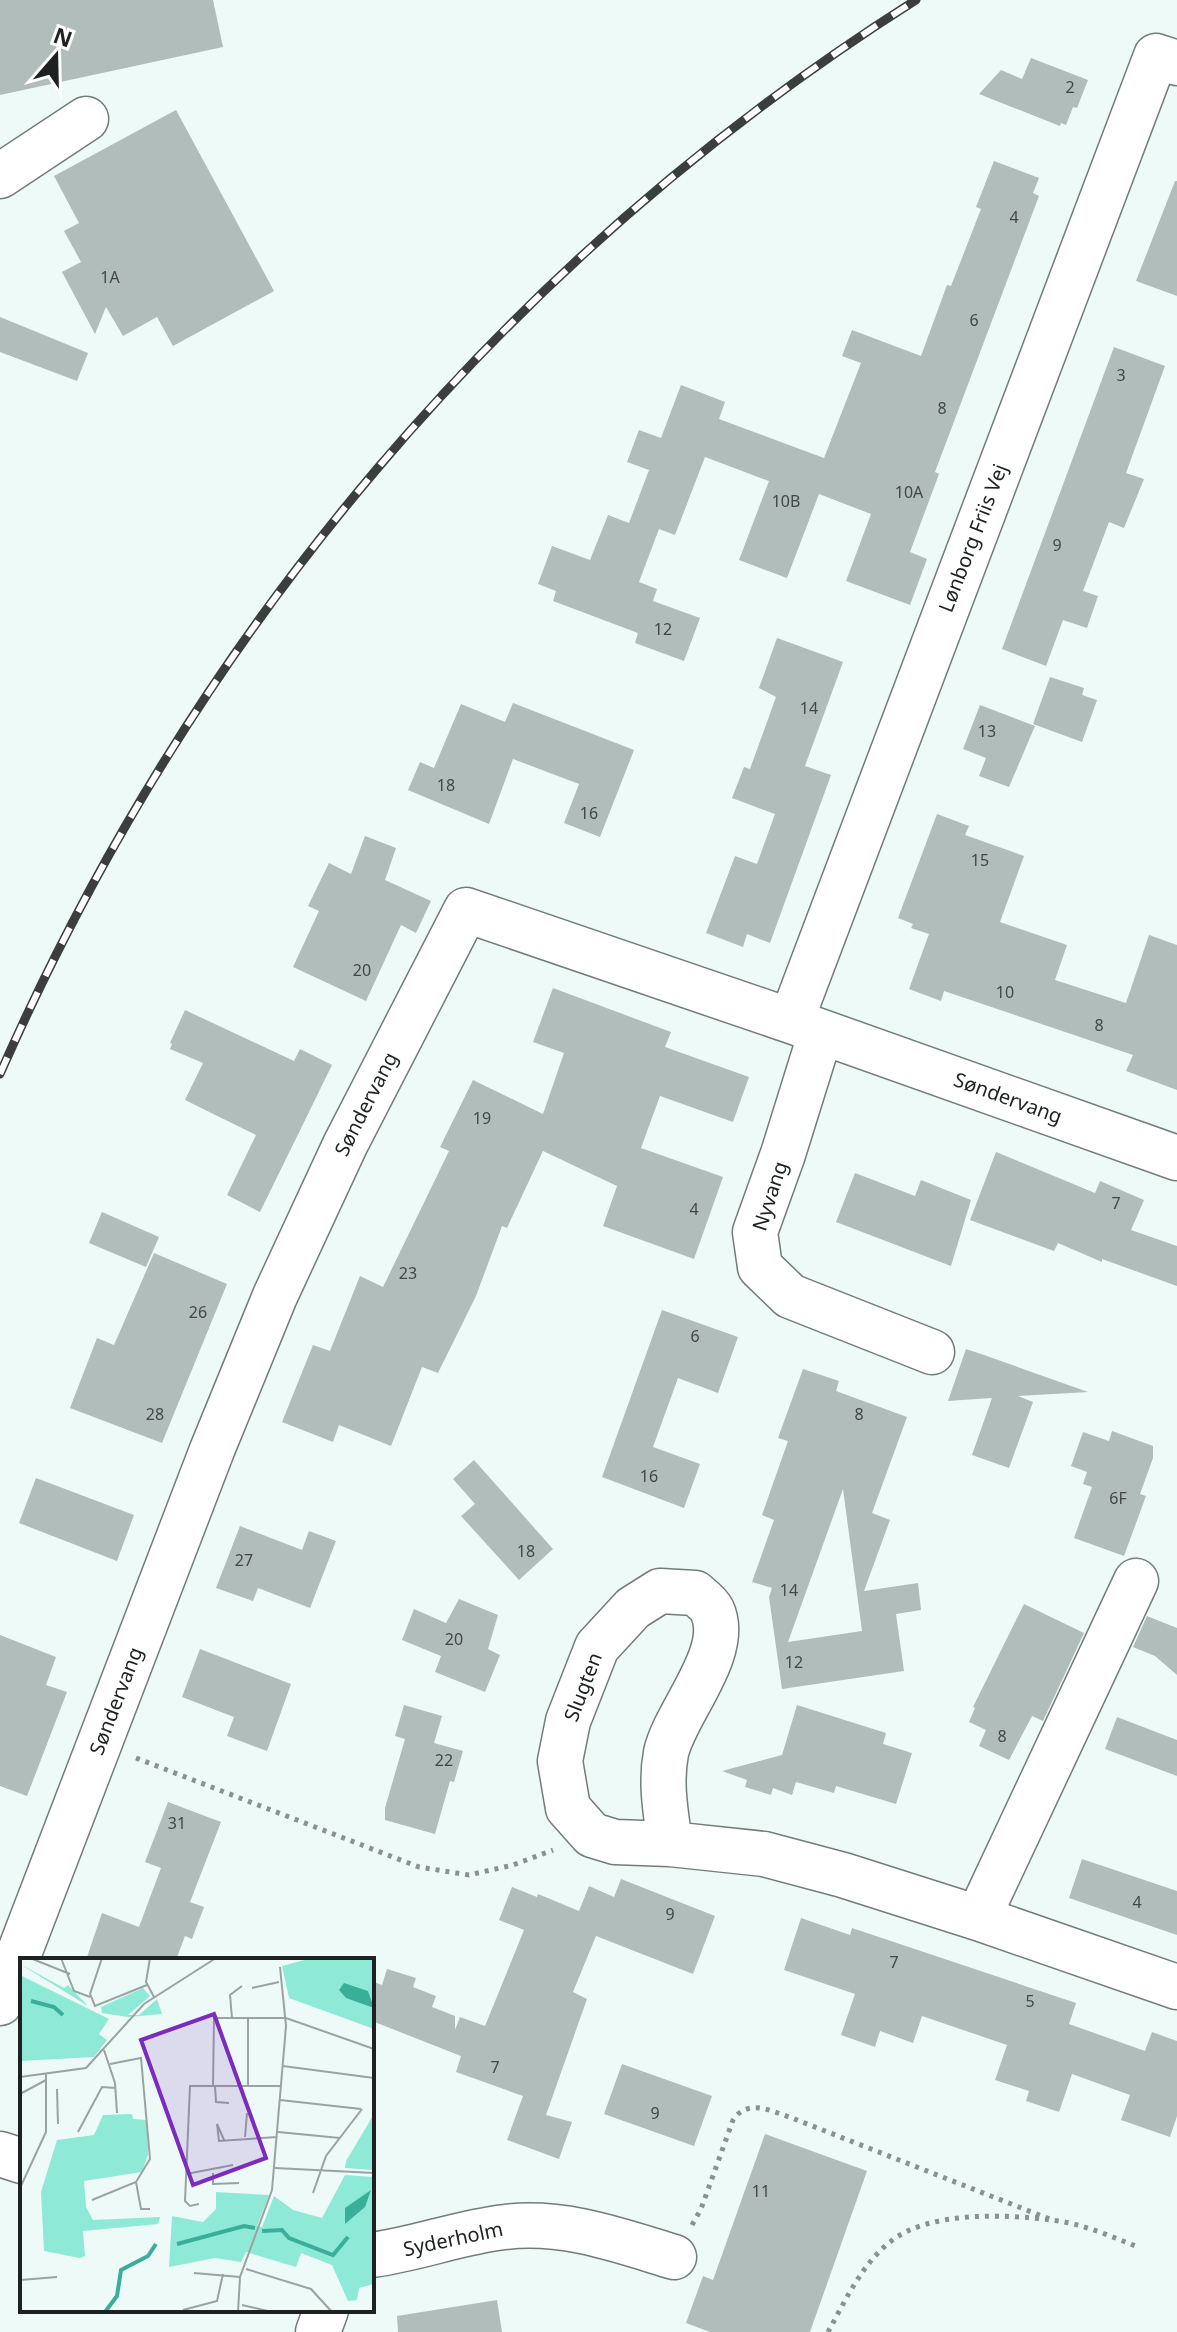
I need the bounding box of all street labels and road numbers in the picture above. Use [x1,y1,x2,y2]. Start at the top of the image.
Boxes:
street label: Lønborg Friis Vej [932,460,1013,616]
street label: Søndervang [328,1047,403,1160]
street label: Søndervang [950,1065,1066,1130]
street label: Nyvang [746,1158,793,1234]
street label: Søndervang [83,1643,148,1759]
street label: Slugten [557,1649,608,1725]
street label: Syderholm [401,2215,505,2262]

